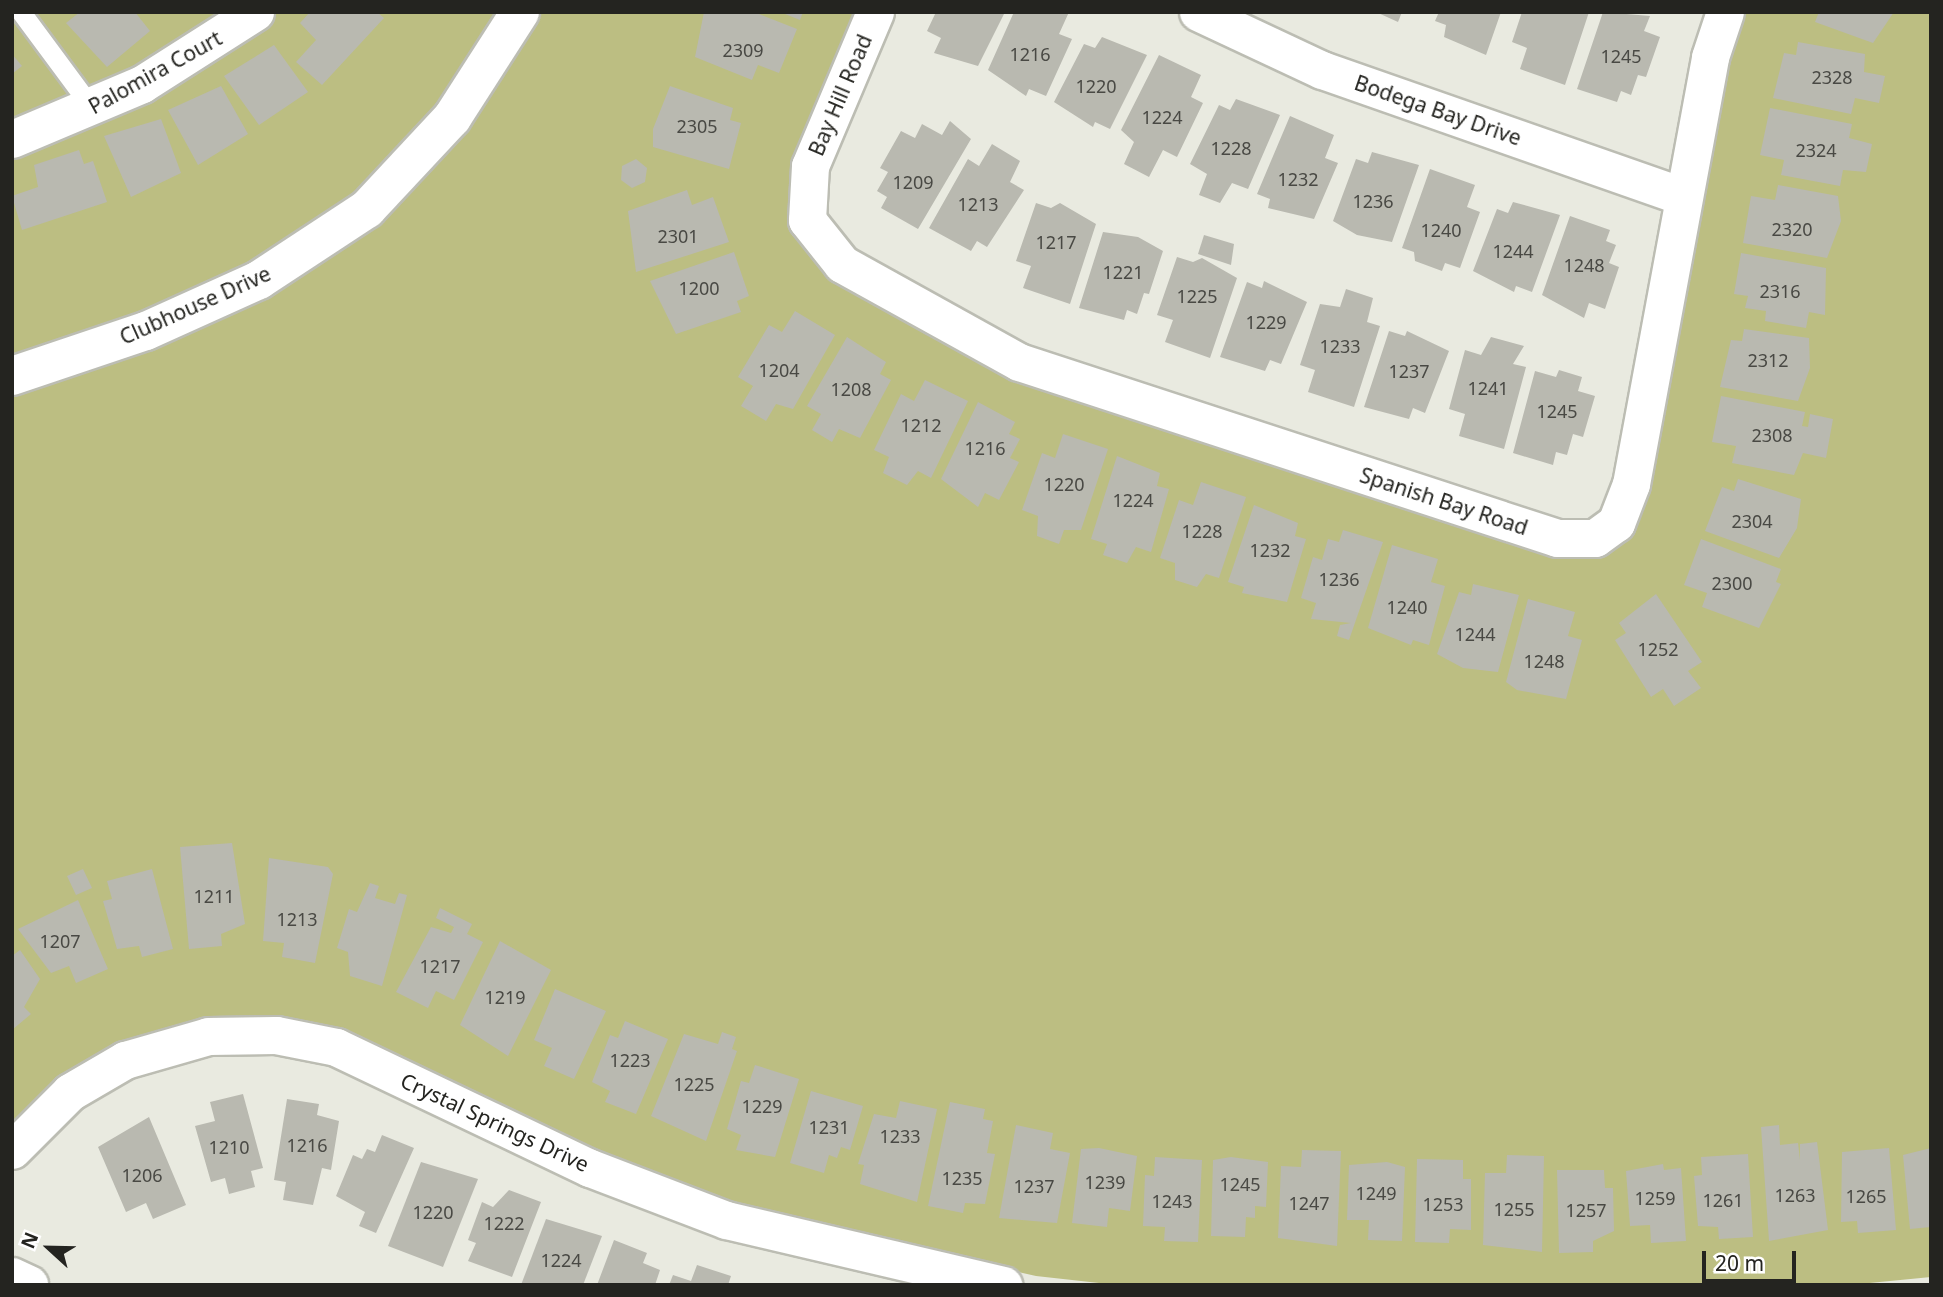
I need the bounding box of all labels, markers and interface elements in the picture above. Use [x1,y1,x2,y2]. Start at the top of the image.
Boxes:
street label: Palomira Court [84,25,226,119]
street label: Bay Hill Road [803,31,877,159]
house number: 2309 [722,39,764,61]
house number: 1216 [1009,43,1051,65]
house number: 1245 [1600,45,1642,67]
house number: 2328 [1811,66,1853,88]
street label: Bodega Bay Drive [1351,70,1525,150]
house number: 1220 [1075,75,1117,97]
house number: 1224 [1141,106,1183,128]
house number: 2305 [676,115,718,137]
house number: 1228 [1210,137,1252,159]
house number: 2324 [1795,139,1837,161]
house number: 1232 [1277,168,1319,190]
house number: 1209 [892,171,934,193]
house number: 1236 [1352,190,1394,212]
house number: 1213 [957,193,999,215]
house number: 2320 [1771,218,1813,240]
house number: 1240 [1420,219,1462,241]
house number: 2301 [657,225,699,247]
house number: 1217 [1035,231,1077,253]
house number: 1244 [1492,240,1534,262]
house number: 1248 [1563,254,1605,276]
street label: Clubhouse Drive [116,260,274,350]
house number: 1221 [1102,261,1144,283]
house number: 1200 [678,277,720,299]
house number: 2316 [1759,280,1801,302]
house number: 1225 [1176,285,1218,307]
house number: 1229 [1245,311,1287,333]
house number: 1233 [1319,335,1361,357]
house number: 2312 [1747,349,1789,371]
house number: 1204 [758,359,800,381]
house number: 1237 [1388,360,1430,382]
house number: 1241 [1467,377,1509,399]
house number: 1208 [830,378,872,400]
house number: 1245 [1536,400,1578,422]
house number: 1212 [900,414,942,436]
house number: 2308 [1751,424,1793,446]
house number: 1216 [964,437,1006,459]
street label: Spanish Bay Road [1357,462,1531,540]
house number: 1220 [1043,473,1085,495]
house number: 1224 [1112,489,1154,511]
house number: 2304 [1731,510,1773,532]
house number: 1228 [1181,520,1223,542]
house number: 1232 [1249,539,1291,561]
house number: 1236 [1318,568,1360,590]
house number: 2300 [1711,572,1753,594]
house number: 1240 [1386,596,1428,618]
house number: 1244 [1454,623,1496,645]
house number: 1252 [1637,638,1679,660]
house number: 1248 [1523,650,1565,672]
house number: 1211 [193,885,235,907]
house number: 1213 [276,908,318,930]
house number: 1207 [39,930,81,952]
house number: 1217 [419,955,461,977]
house number: 1219 [484,986,526,1008]
house number: 1223 [609,1049,651,1071]
street label: Crystal Springs Drive [397,1067,593,1177]
house number: 1225 [673,1073,715,1095]
house number: 1229 [741,1095,783,1117]
house number: 1231 [808,1116,850,1138]
house number: 1233 [879,1125,921,1147]
house number: 1216 [286,1134,328,1156]
house number: 1210 [208,1136,250,1158]
house number: 1206 [121,1164,163,1186]
house number: 1235 [941,1167,983,1189]
house number: 1239 [1084,1171,1126,1193]
house number: 1245 [1219,1173,1261,1195]
house number: 1237 [1013,1175,1055,1197]
house number: 1249 [1355,1182,1397,1204]
house number: 1263 [1774,1184,1816,1206]
house number: 1265 [1845,1185,1887,1207]
house number: 1259 [1634,1187,1676,1209]
house number: 1261 [1702,1189,1744,1211]
house number: 1243 [1151,1190,1193,1212]
house number: 1247 [1288,1192,1330,1214]
house number: 1253 [1422,1193,1464,1215]
house number: 1255 [1493,1198,1535,1220]
house number: 1257 [1565,1199,1607,1221]
house number: 1220 [412,1201,454,1223]
house number: 1222 [483,1212,525,1234]
north arrow [14,1213,84,1283]
text: N [15,1228,44,1252]
scale bar [1705,1238,1800,1282]
house number: 1224 [540,1249,582,1271]
text: 20 m [1715,1249,1764,1277]

